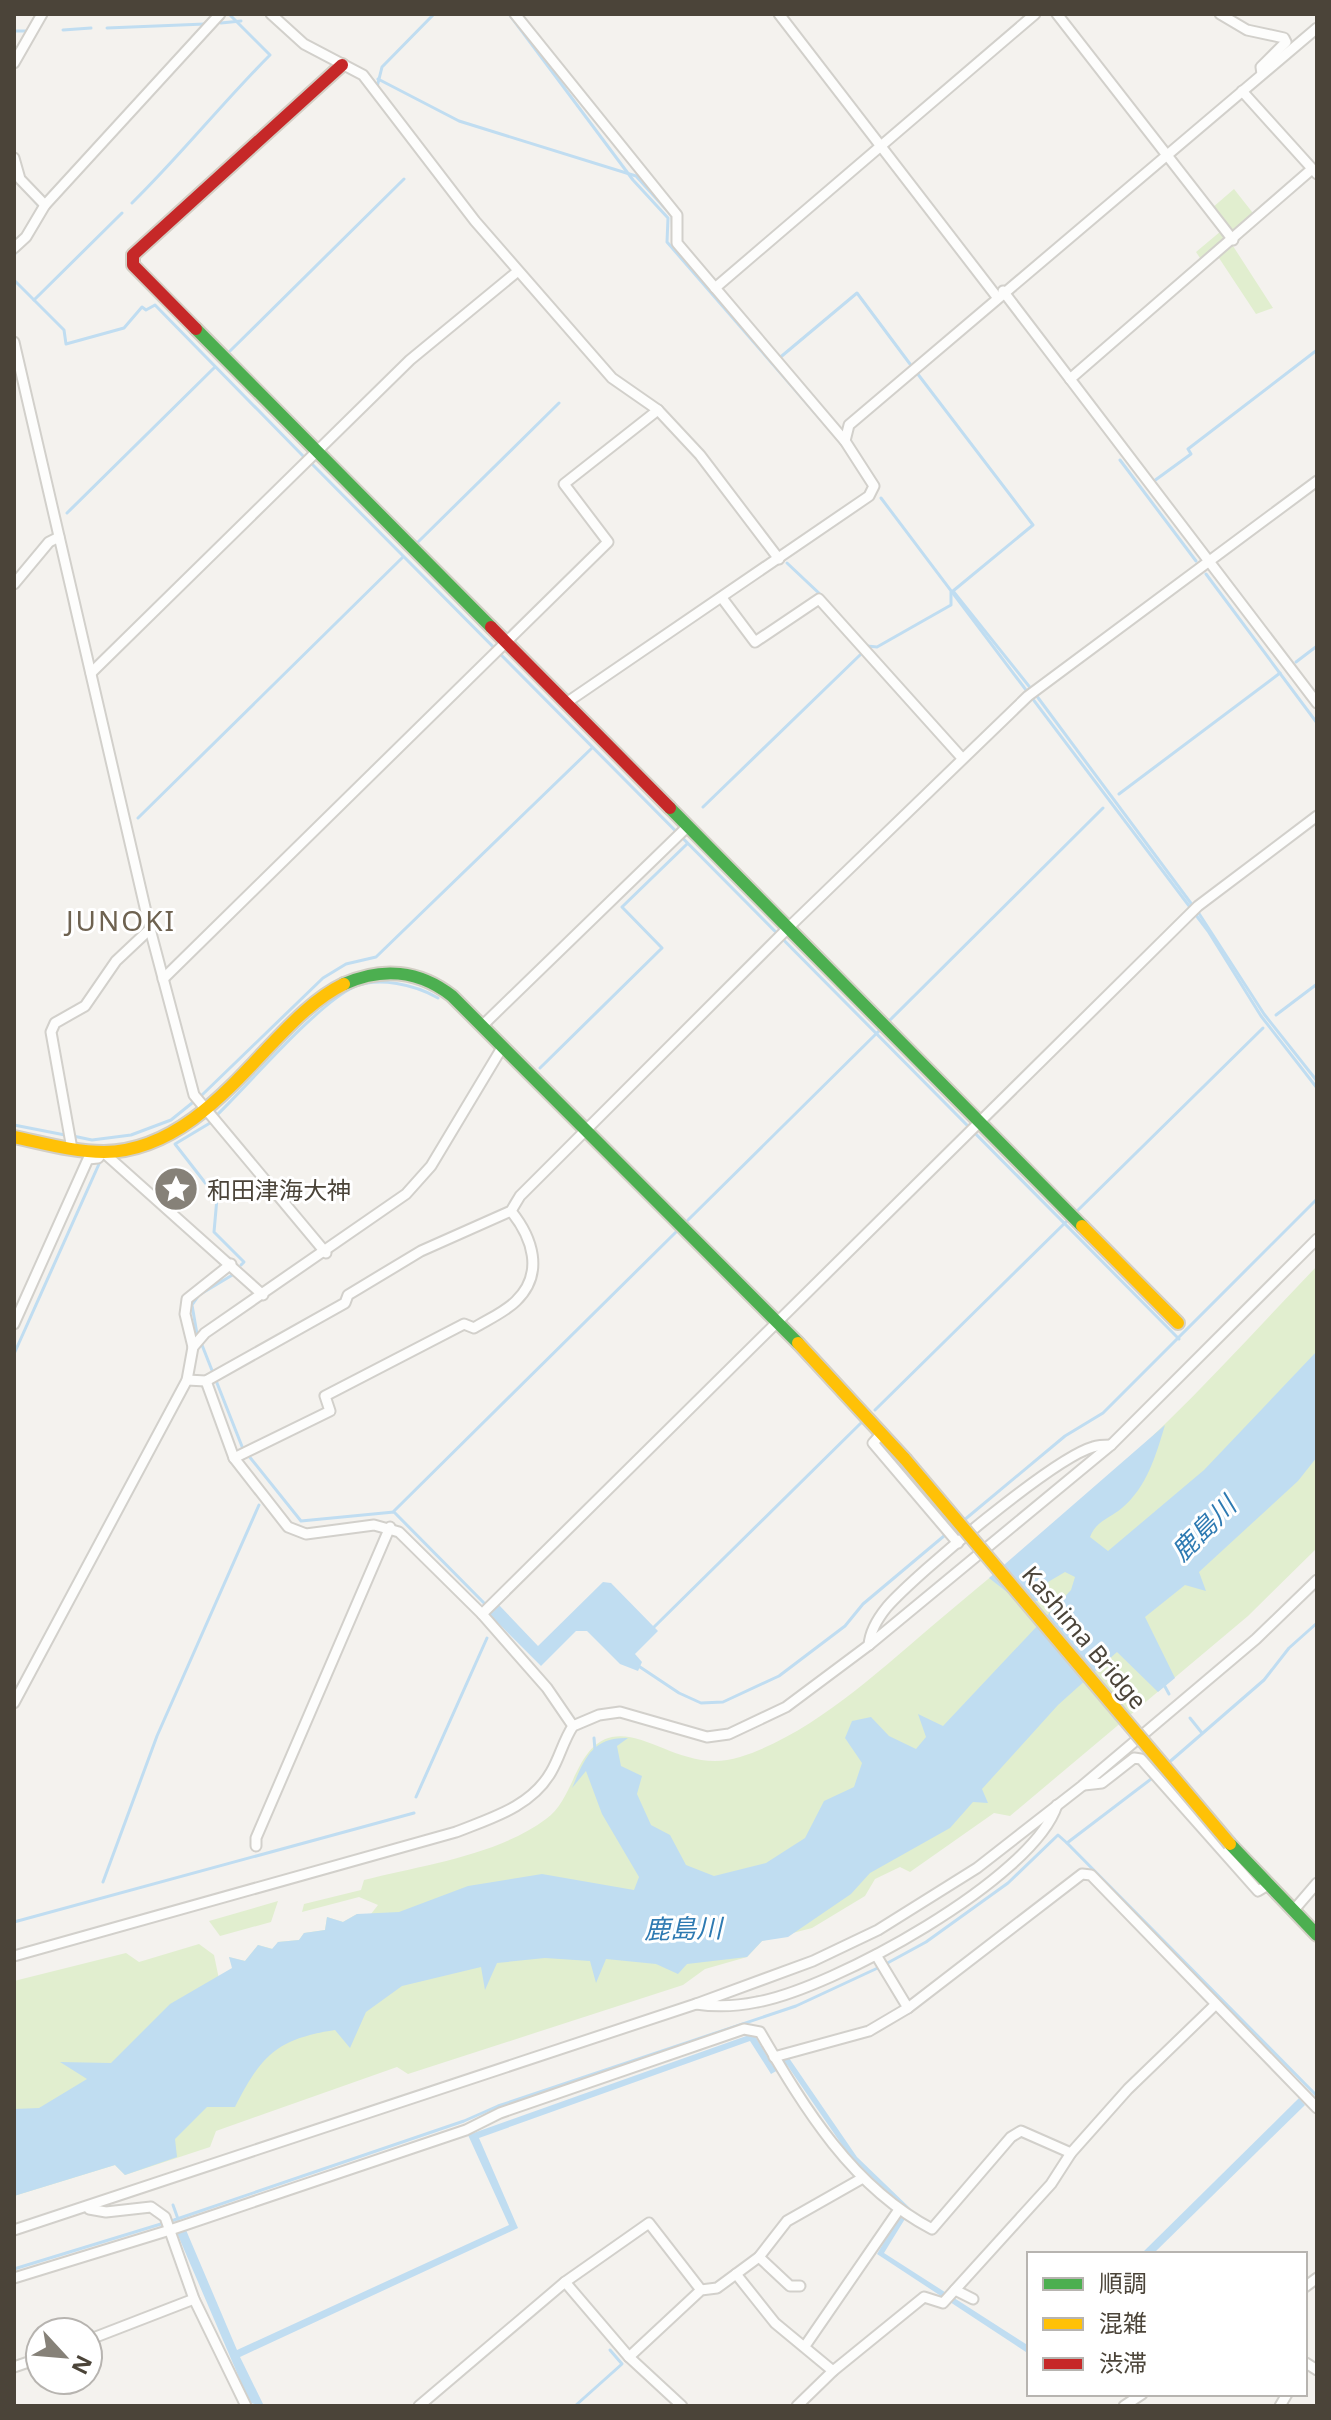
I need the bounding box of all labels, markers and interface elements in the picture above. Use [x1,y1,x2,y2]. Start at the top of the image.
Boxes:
district label: JUNOKI [63,901,176,939]
place icon: 和田津海大神 [152,1165,200,1213]
place label: 和田津海大神 [207,1173,351,1206]
water label: 鹿島川 [1163,1486,1245,1568]
street label: Kashima Bridge [1015,1558,1155,1716]
water label: 鹿島川 [644,1909,725,1947]
legend [1027,2252,1307,2396]
text: 順調 [1099,2266,1147,2299]
text: 混雑 [1099,2306,1147,2339]
north arrow [24,2316,104,2396]
text: 渋滞 [1099,2346,1147,2379]
text: N [65,2351,100,2380]

